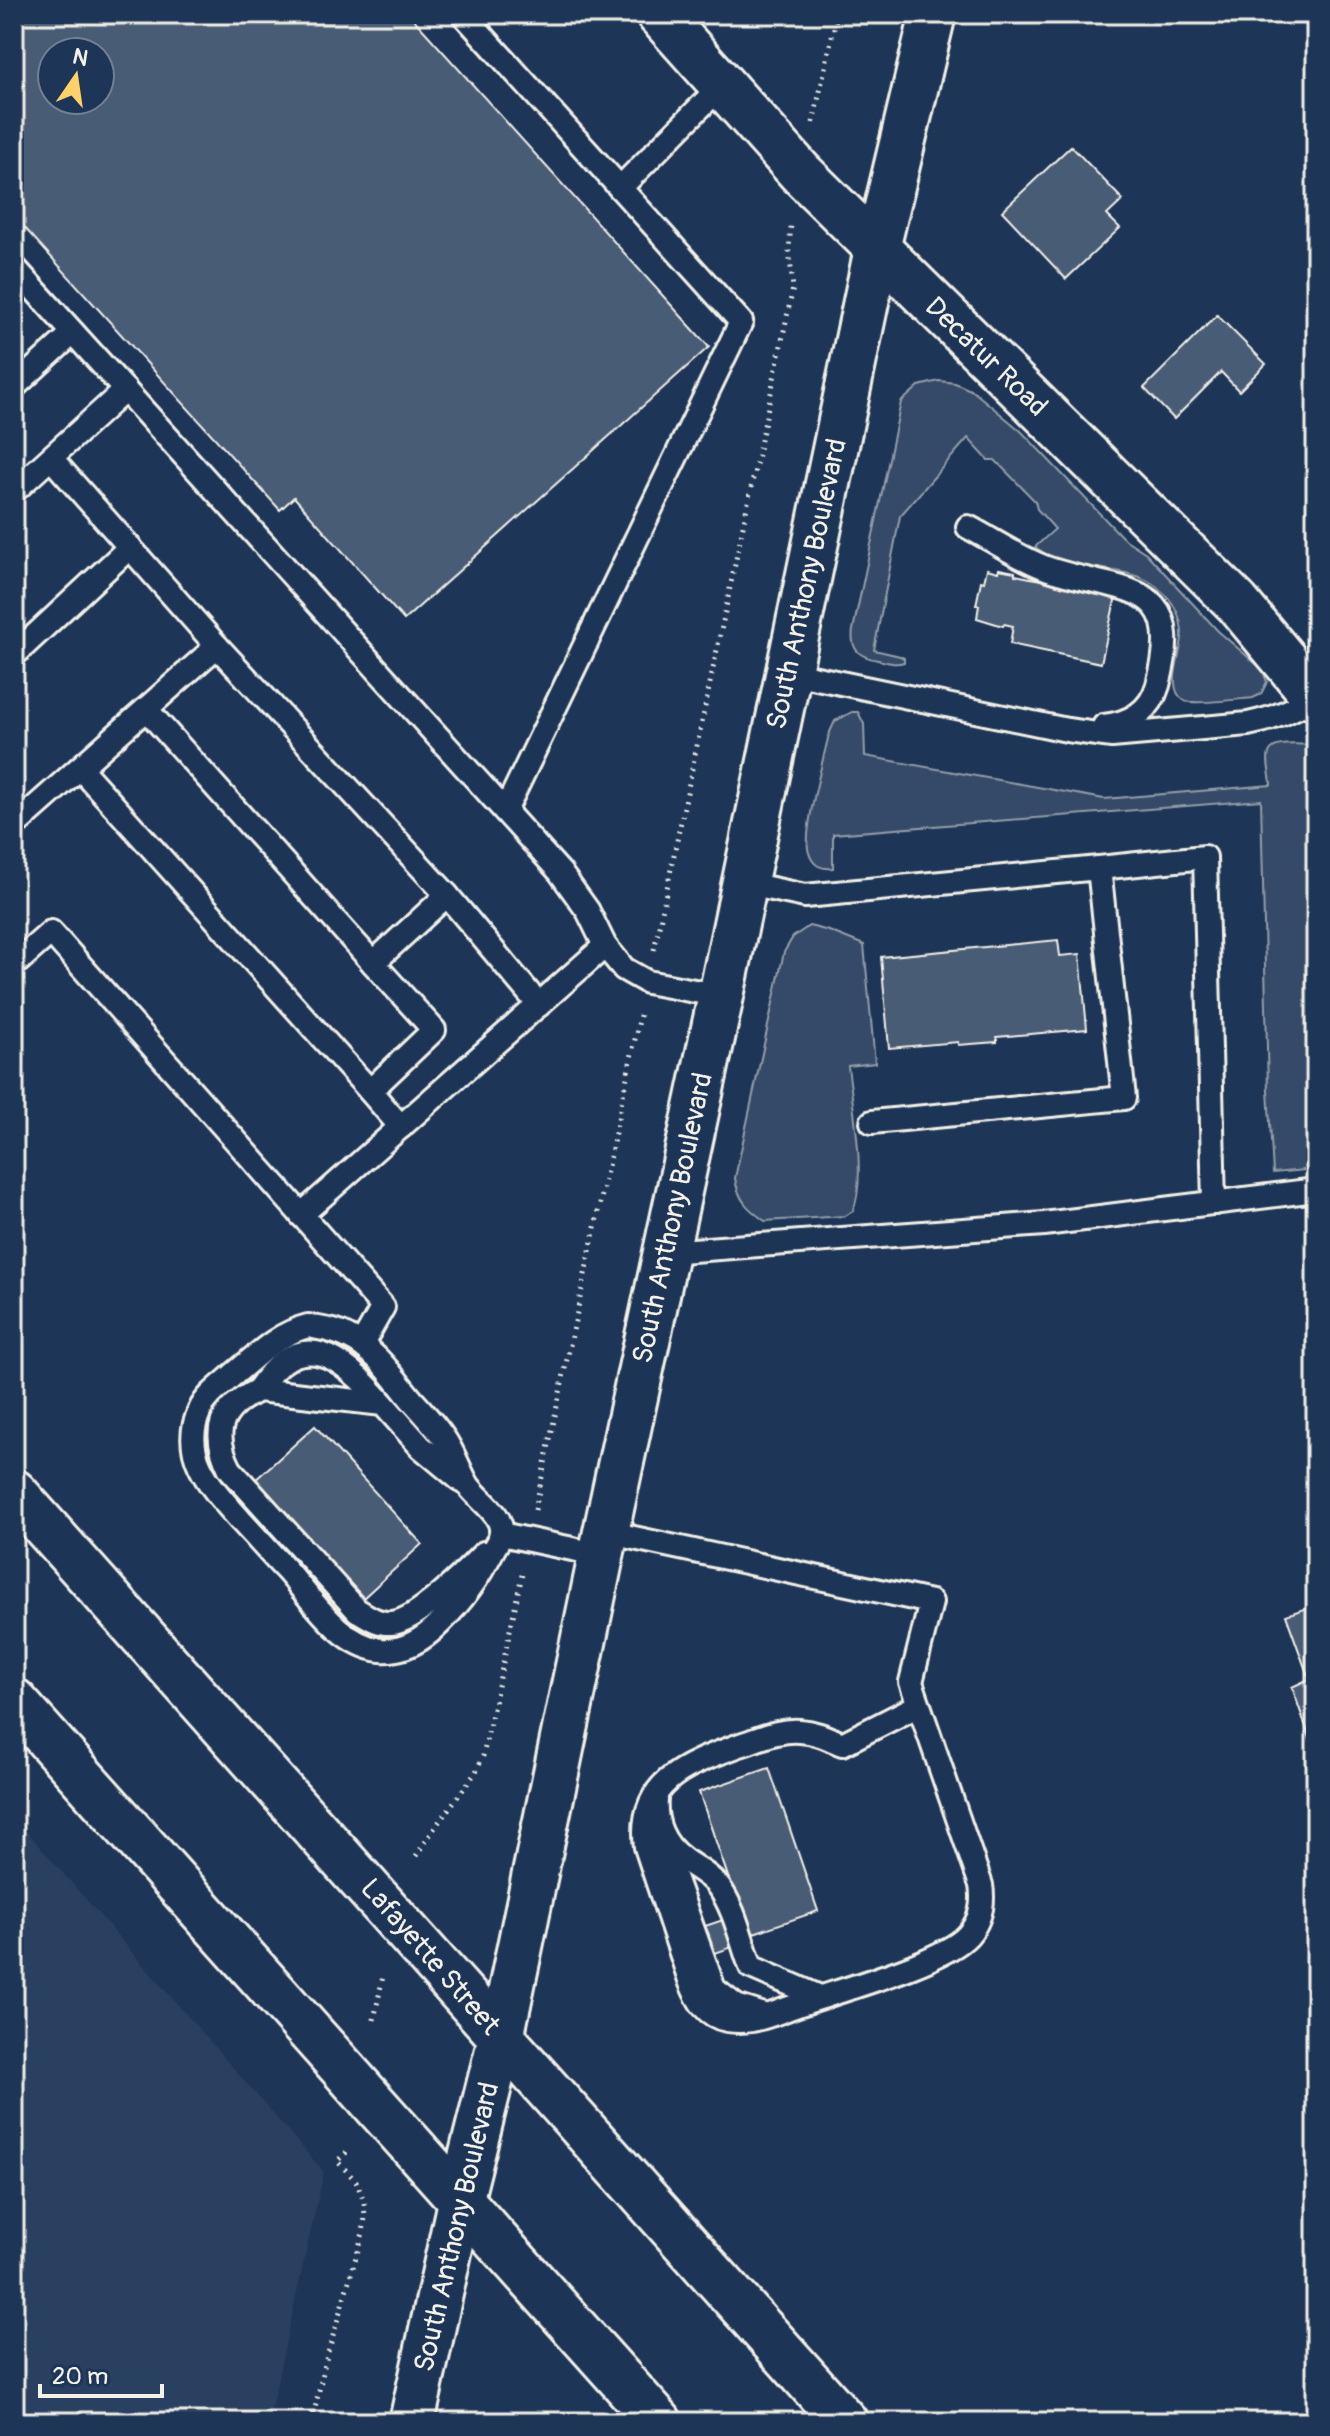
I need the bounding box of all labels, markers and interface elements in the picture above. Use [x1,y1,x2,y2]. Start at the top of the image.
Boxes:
north arrow [36,36,116,116]
text: N [70,42,91,73]
street label: Decatur Road [917,290,1055,424]
street label: South Anthony Boulevard [759,435,855,733]
street label: South Anthony Boulevard [625,1069,721,1367]
street label: Lafayette Street [353,1872,508,2043]
street label: South Anthony Boulevard [407,2079,507,2375]
scale bar [40,2348,162,2398]
text: 20 m [52,2362,108,2391]

